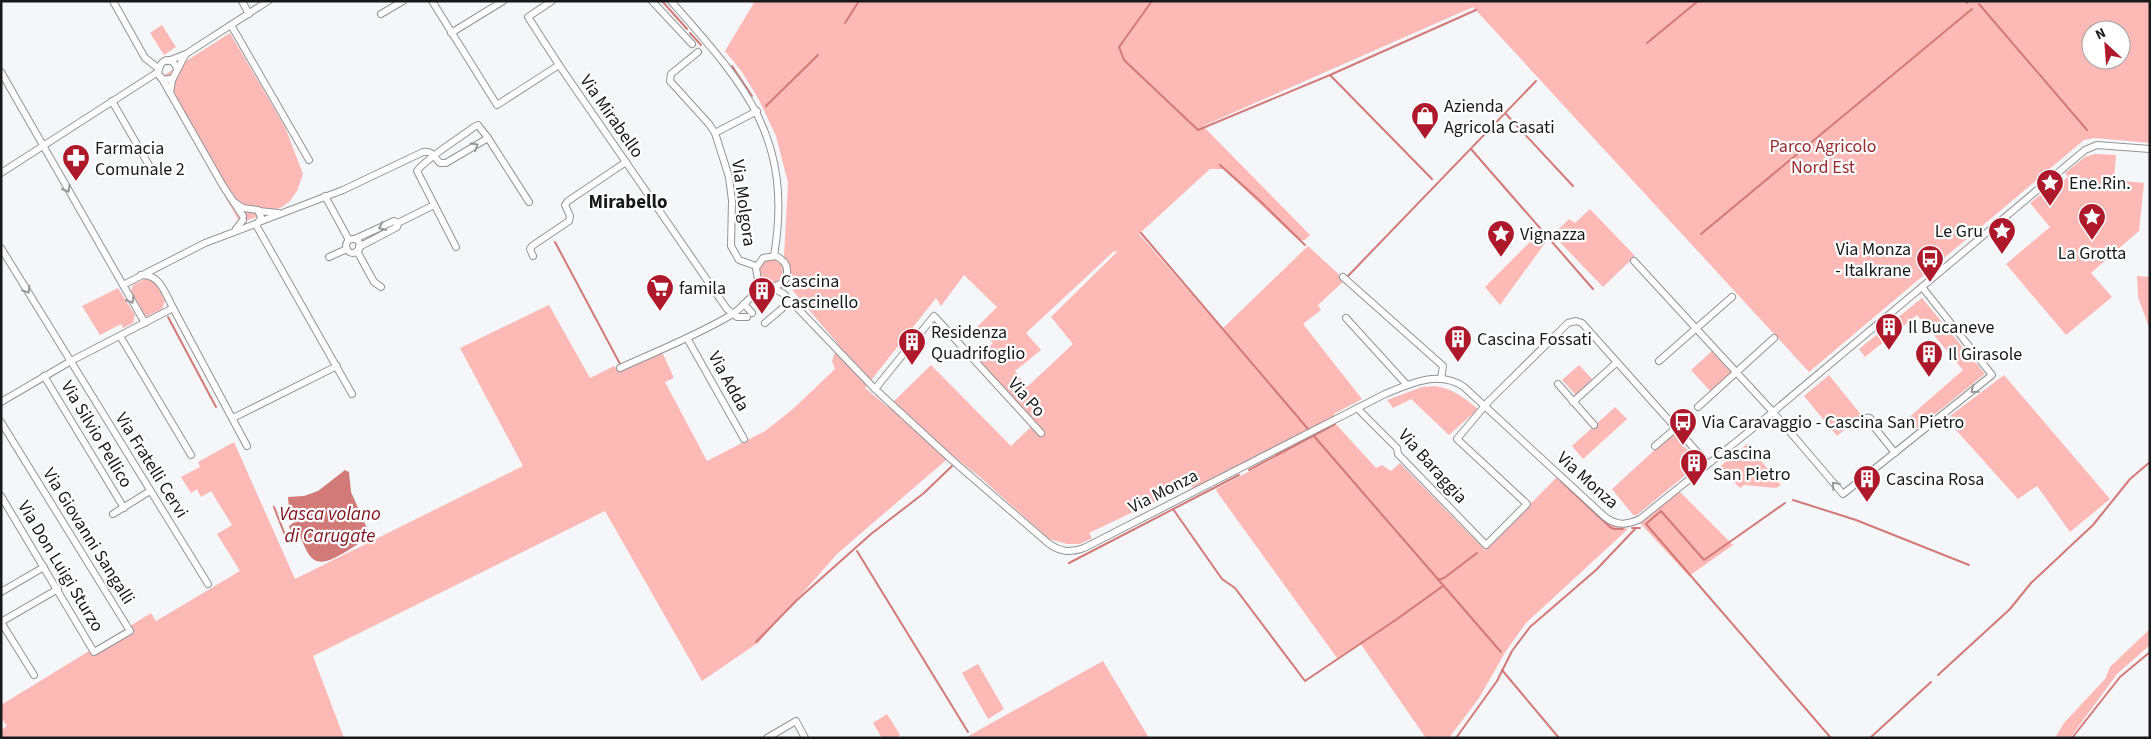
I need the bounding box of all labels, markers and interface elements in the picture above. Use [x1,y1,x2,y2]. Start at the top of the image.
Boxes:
north arrow [2081,20,2131,70]
text: N [2092,23,2109,45]
street label: Via Mirabello [574,70,650,163]
place label: Azienda Agricola Casati [1444,94,1555,140]
shop icon: Azienda Agricola Casati [1410,101,1440,140]
park label: Parco Agricolo Nord Est [1769,134,1877,180]
place label: Farmacia Comunale 2 [95,136,185,182]
pharmacy icon: Farmacia Comunale 2 [61,143,91,182]
one-way arrow [469,143,478,153]
street label: Via Molgora [725,158,762,248]
place icon: Ene.Rin. [2035,168,2065,207]
place label: Ene.Rin. [2069,171,2131,196]
one-way arrow [61,184,71,193]
district label: Mirabello [589,189,667,216]
place icon: La Grotta [2077,202,2107,241]
place icon: Le Gru [1987,216,2017,255]
place icon: Vignazza [1486,219,1516,258]
place label: Le Gru [1935,219,1983,244]
one-way arrow [378,220,387,231]
place label: Vignazza [1520,222,1586,247]
place label: Via Monza - Italkrane [1835,237,1911,283]
place label: La Grotta [2058,241,2126,266]
bus stop icon: Via Monza - Italkrane [1915,244,1945,283]
place label: Cascina Cascinello [781,269,858,315]
supermarket icon: famila [645,273,675,312]
place label: famila [679,276,726,301]
building icon: Cascina Cascinello [747,276,777,315]
one-way arrow [21,284,30,293]
one-way arrow [124,294,134,303]
building icon: Il Bucaneve [1874,312,1904,351]
place label: Il Bucaneve [1908,315,1995,340]
place label: Residenza Quadrifoglio [931,320,1025,366]
building icon: Cascina Fossati [1443,324,1473,363]
building icon: Residenza Quadrifoglio [897,327,927,366]
place label: Cascina Fossati [1477,327,1592,352]
building icon: Il Girasole [1914,339,1944,378]
place label: Il Girasole [1948,342,2022,367]
street label: Via Adda [702,347,755,416]
street label: Via Po [1002,372,1051,423]
street label: Via Silvio Pellico [55,376,138,493]
one-way arrow [1971,384,1980,392]
bus stop icon: Via Caravaggio - Cascina San Pietro [1668,407,1698,446]
street label: Via Fratelli Cervi [109,408,194,523]
place label: Via Caravaggio - Cascina San Pietro [1702,410,1964,435]
street label: Via Baraggia [1392,424,1473,509]
place label: Cascina San Pietro [1713,441,1790,487]
street label: Via Monza [1551,446,1624,515]
building icon: Cascina San Pietro [1679,448,1709,487]
street label: Via Giovanni Sangalli [37,463,141,609]
street label: Via Monza [1124,463,1202,520]
building icon: Cascina Rosa [1852,464,1882,503]
place label: Cascina Rosa [1886,467,1984,492]
one-way arrow [1831,481,1840,490]
street label: Via Don Luigi Sturzo [11,496,110,637]
water label: Vasca volano di Carugate [279,501,381,550]

